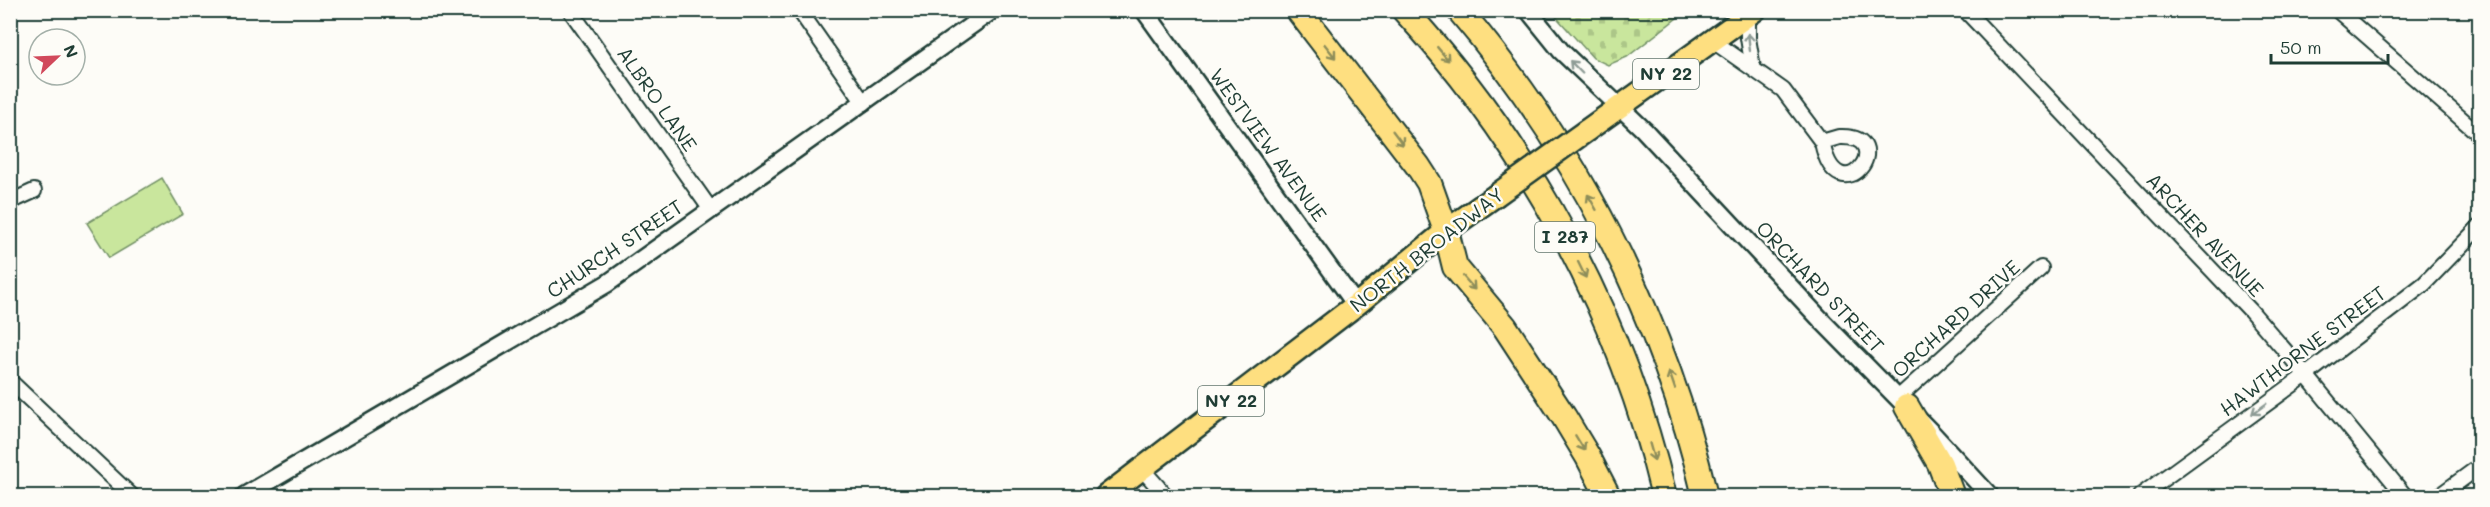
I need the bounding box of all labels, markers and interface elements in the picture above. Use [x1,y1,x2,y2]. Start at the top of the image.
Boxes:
north arrow [27,27,87,87]
scale bar [2271,27,2388,65]
one-way arrow [1743,32,1754,52]
text: 50 m [2280,35,2322,59]
text: N [59,41,83,61]
street label: ALBRO LANE [612,41,704,156]
one-way arrow [1324,43,1337,59]
one-way arrow [1436,46,1449,62]
road number: NY 22 [1633,59,1699,89]
one-way arrow [1569,60,1583,75]
street label: WESTVIEW AVENUE [1204,63,1333,226]
one-way arrow [1391,130,1404,146]
street label: ARCHER AVENUE [2141,167,2270,302]
street label: NORTH BROADWAY [1344,181,1509,317]
street label: CHURCH STREET [541,193,688,303]
one-way arrow [1586,194,1598,211]
street label: ORCHARD STREET [1751,215,1890,358]
road number: I 287 [1535,222,1595,252]
street label: ORCHARD DRIVE [1886,254,2025,383]
one-way arrow [1577,261,1589,279]
one-way arrow [1462,275,1476,290]
street label: HAWTHORNE STREET [2214,279,2391,421]
one-way arrow [1665,371,1676,390]
road number: NY 22 [1198,386,1264,416]
one-way arrow [2252,403,2268,416]
one-way arrow [1574,434,1586,451]
one-way arrow [1647,442,1658,461]

